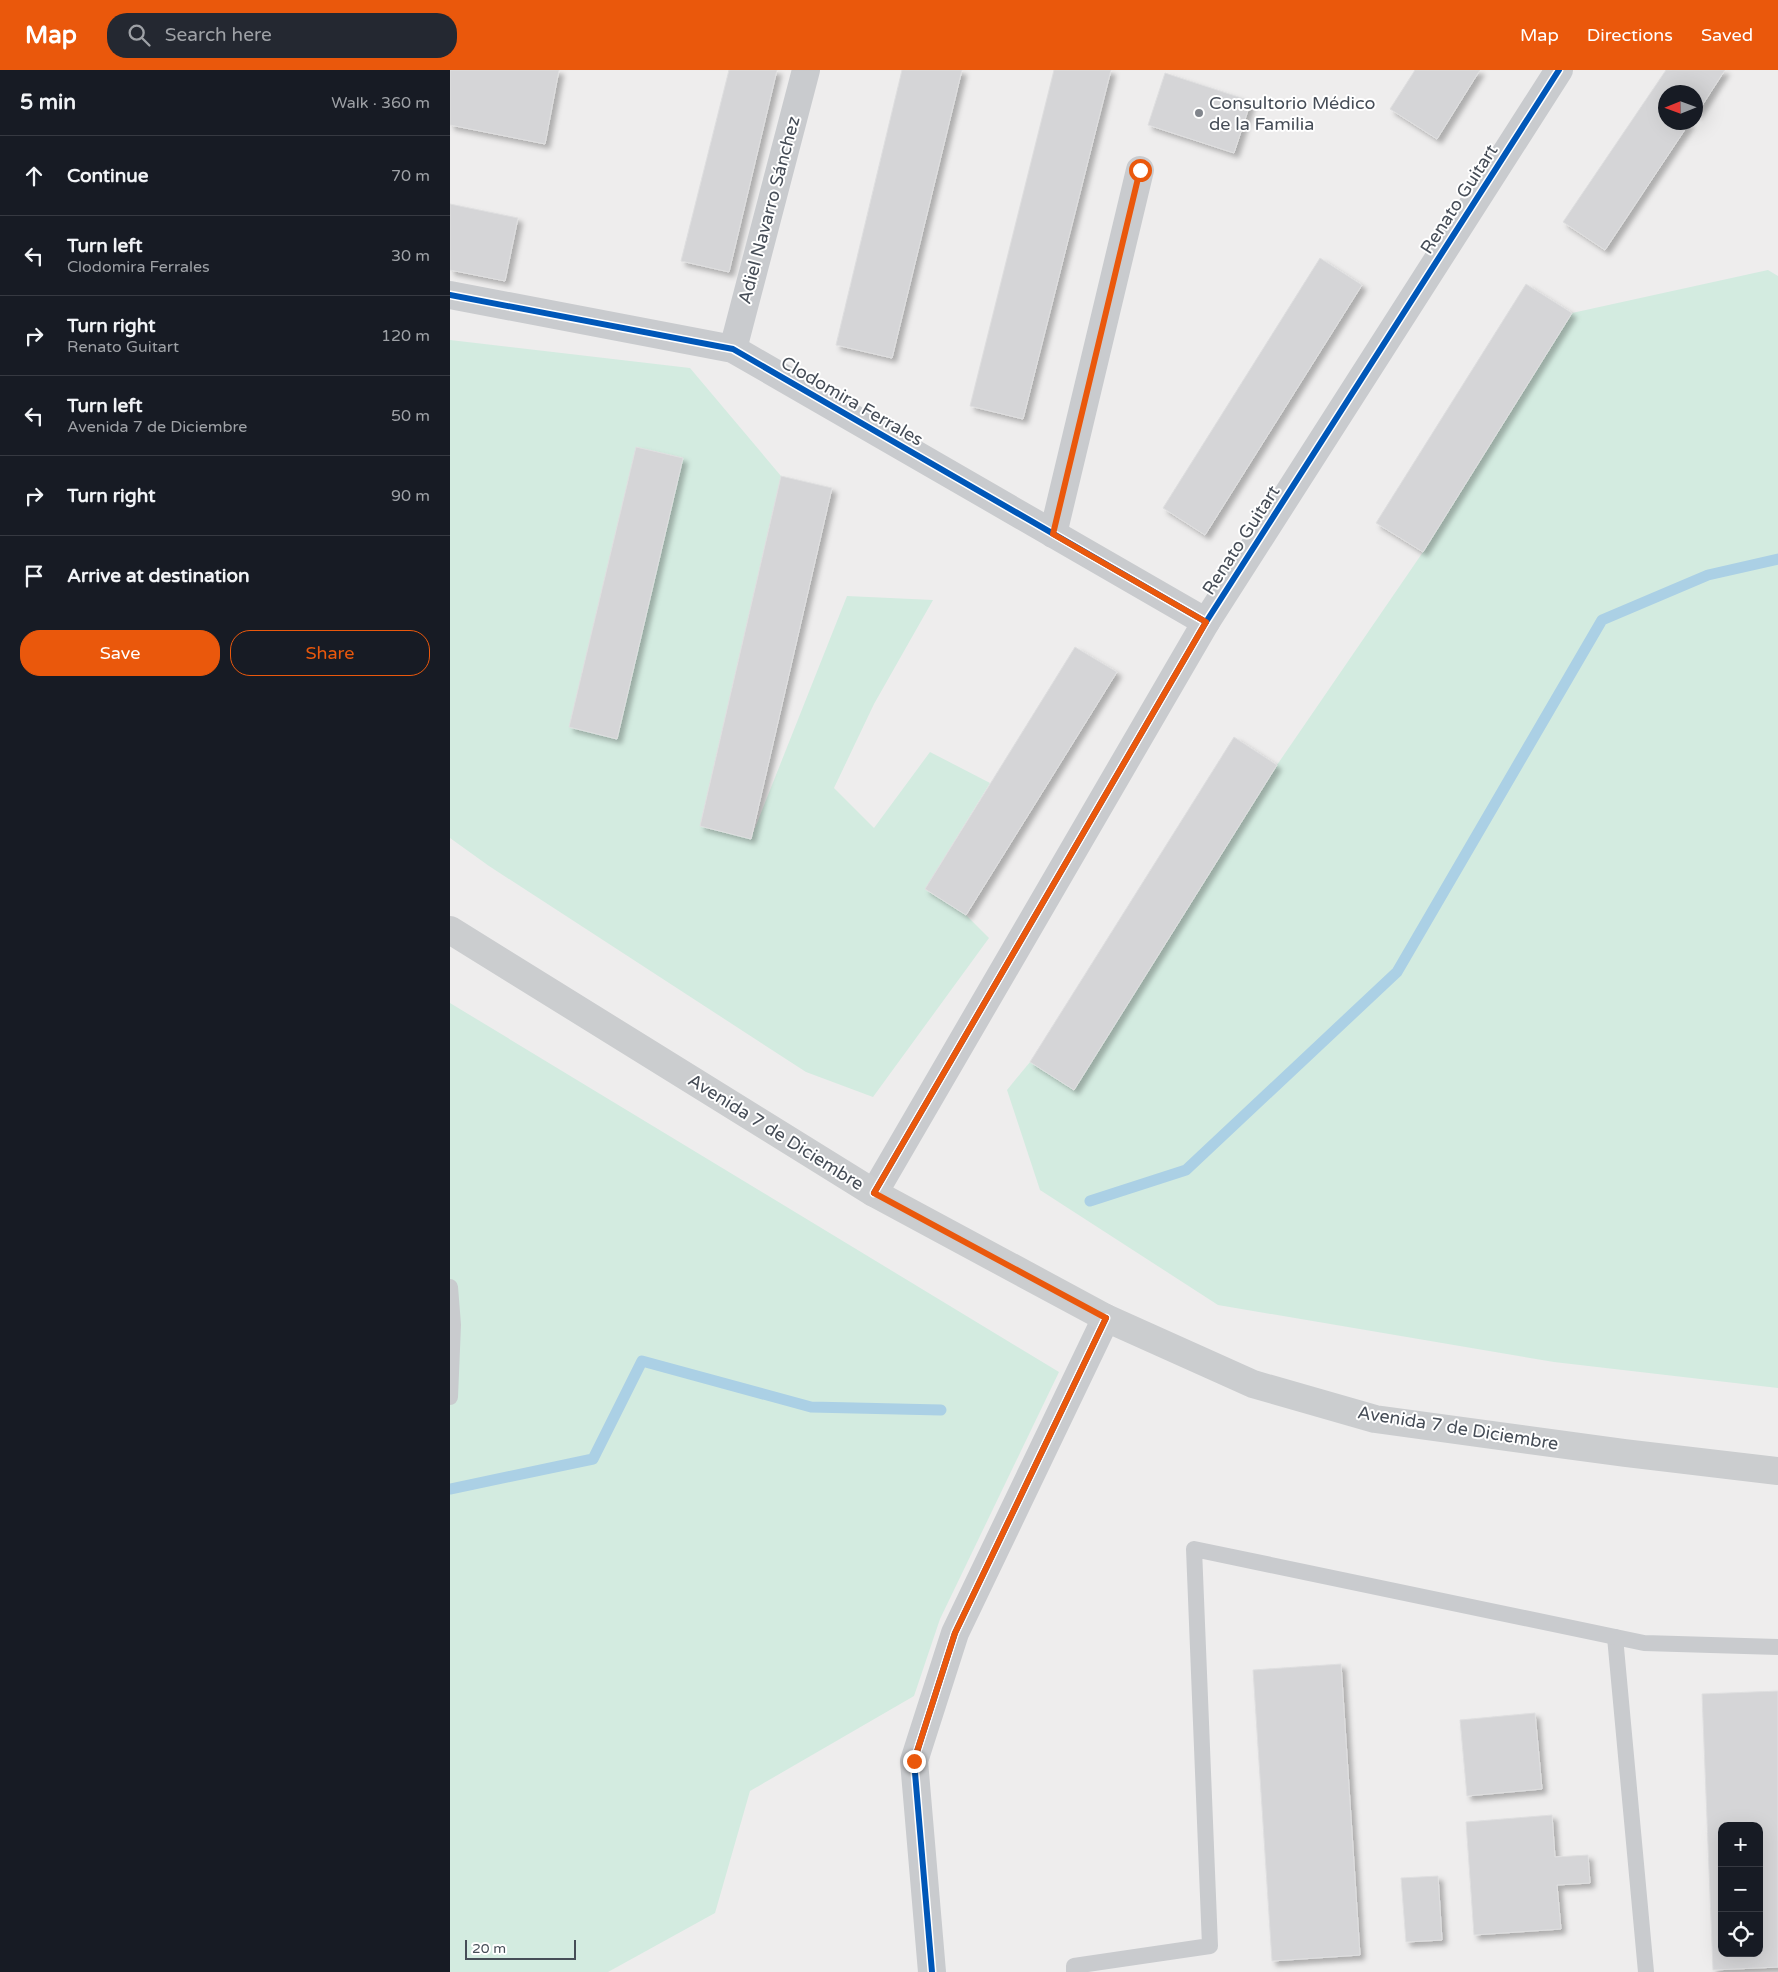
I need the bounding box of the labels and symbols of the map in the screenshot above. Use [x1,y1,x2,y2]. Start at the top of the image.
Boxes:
north arrow [1658,85,1703,130]
place label: Consultorio Médico de la Familia [1209,92,1376,135]
marker: Consultorio Médico de la Familia [1193,107,1205,119]
street label: Adiel Navarro Sánchez [733,114,805,306]
street label: Renato Guitart [1415,140,1503,258]
route start [1129,159,1152,182]
street label: Clodomira Ferrales [777,351,927,451]
street label: Renato Guitart [1197,481,1285,599]
street label: Avenida 7 de Diciembre [684,1069,868,1195]
street label: Avenida 7 de Diciembre [1356,1401,1560,1455]
route end [903,1750,926,1773]
scale bar [465,1937,576,1960]

